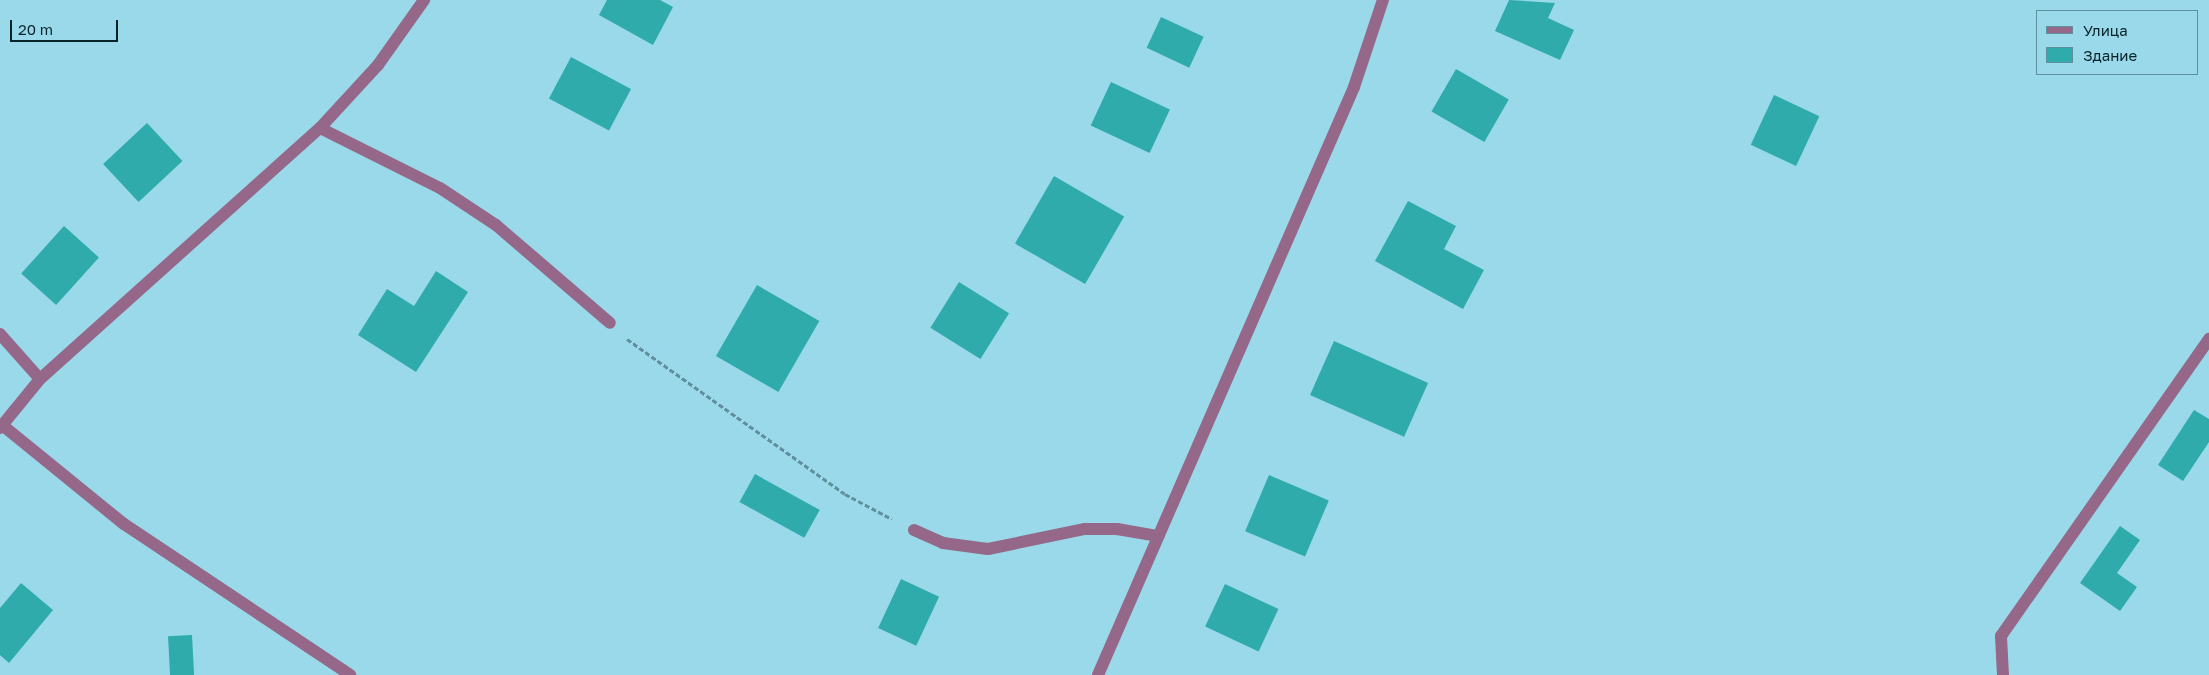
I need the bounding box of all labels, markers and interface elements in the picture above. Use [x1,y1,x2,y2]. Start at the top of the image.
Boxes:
scale bar [12,10,120,42]
legend [2036,10,2199,75]
text: 20 m [18,20,53,38]
text: Улица [2083,21,2128,39]
text: Здание [2083,46,2137,64]

